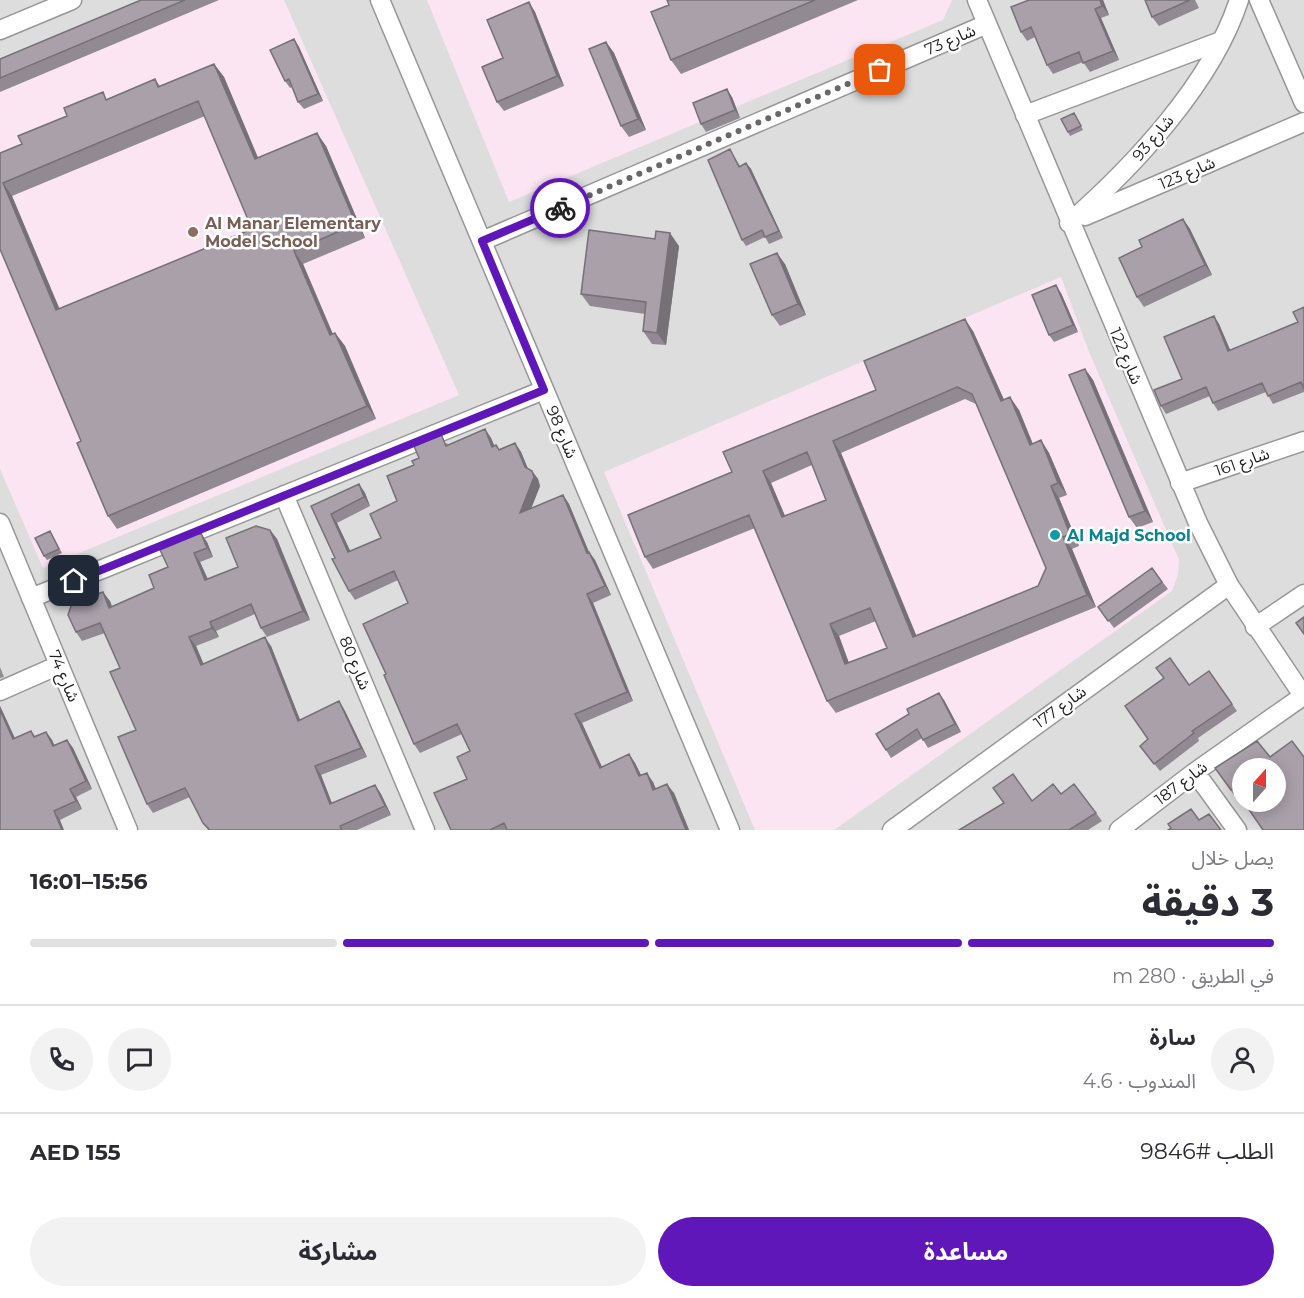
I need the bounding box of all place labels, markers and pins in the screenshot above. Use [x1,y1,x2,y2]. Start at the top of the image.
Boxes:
pin [854,44,905,95]
place label: Al Manar Elementary Model School [204,214,381,251]
marker: Al Manar Elementary Model School [186,225,200,239]
place label: Al Majd School [1066,526,1191,545]
marker: Al Majd School [1048,528,1062,542]
pin [48,555,99,606]

